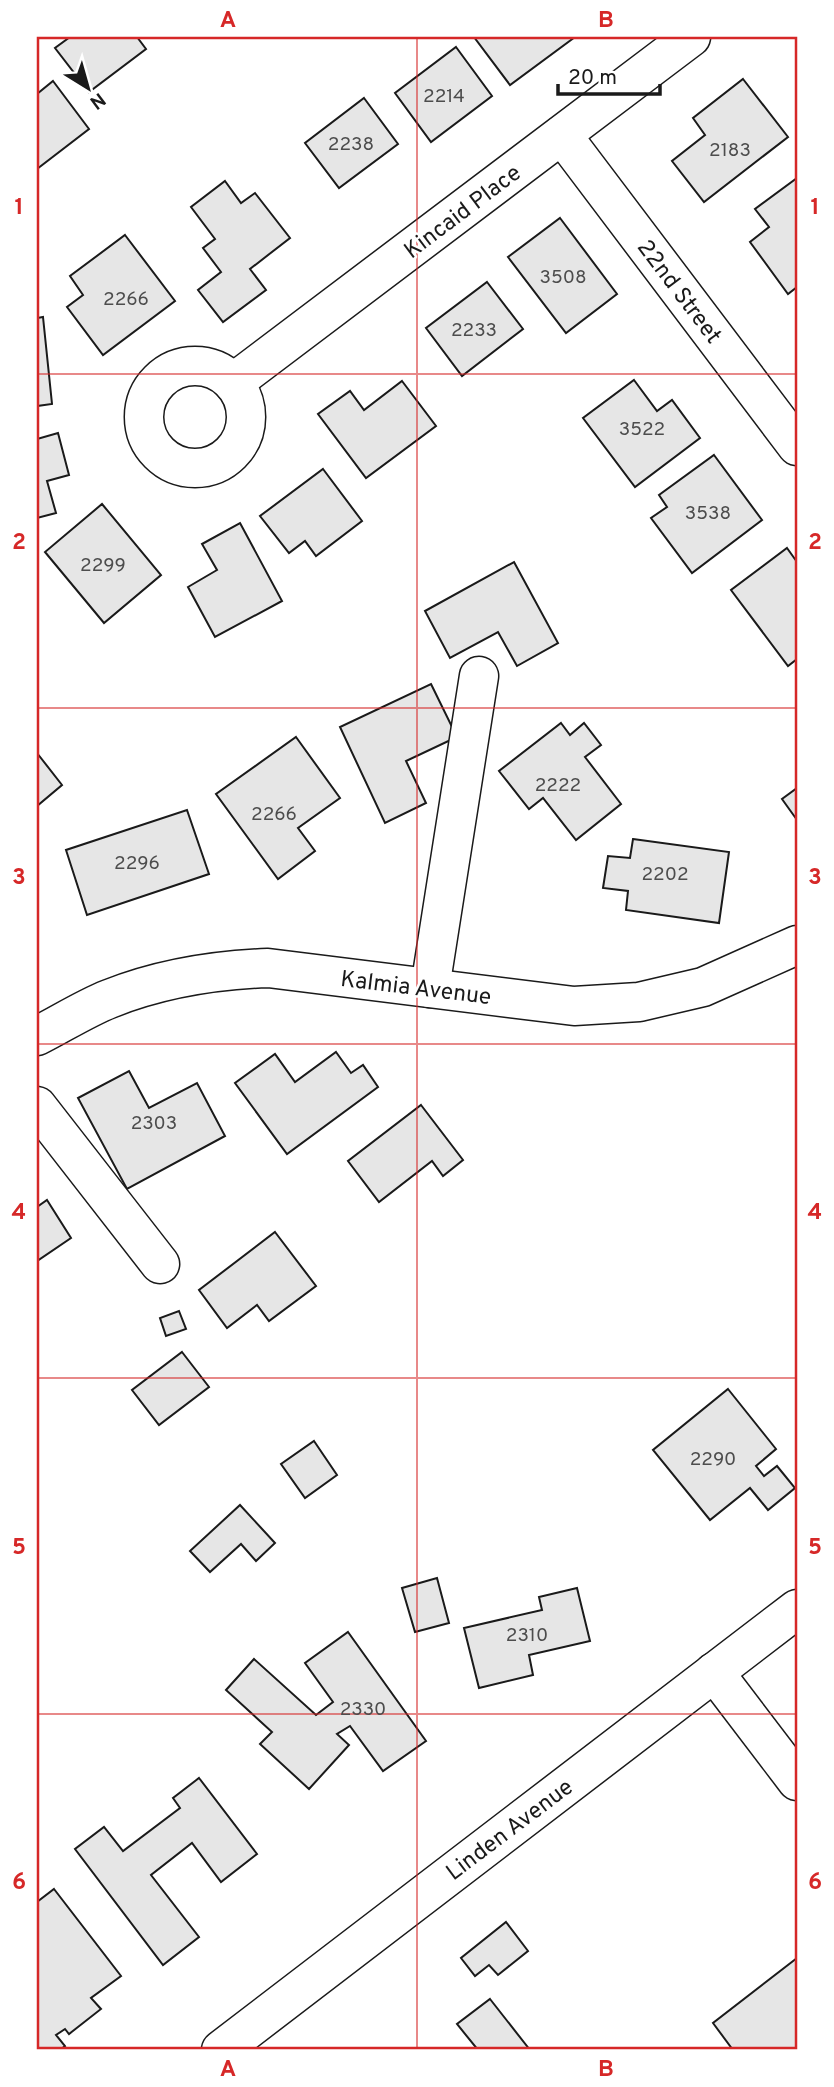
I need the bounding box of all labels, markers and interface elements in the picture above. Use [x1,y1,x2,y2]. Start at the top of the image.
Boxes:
text: A [220,7,236,36]
text: B [598,7,614,36]
north arrow [52,52,122,122]
scale bar [558,52,659,96]
text: 20 m [568,65,617,92]
house number: 2214 [423,85,465,109]
text: N [84,86,110,114]
house number: 2238 [328,133,374,157]
house number: 2183 [709,139,751,163]
street label: Kincaid Place [399,160,528,266]
text: 1 [14,194,24,223]
text: 1 [810,194,820,223]
street label: 22nd Street [629,235,727,350]
house number: 3508 [539,266,587,290]
house number: 2266 [103,288,149,312]
house number: 2233 [451,319,497,343]
house number: 3522 [619,418,665,442]
house number: 3538 [685,502,731,526]
text: 2 [12,529,26,558]
text: 2 [808,529,822,558]
house number: 2299 [80,554,126,578]
house number: 2222 [535,774,581,798]
house number: 2266 [251,803,297,827]
house number: 2296 [114,852,160,876]
house number: 2202 [641,863,689,887]
text: 3 [12,864,26,893]
text: 3 [808,864,822,893]
street label: Kalmia Avenue [339,966,493,1013]
house number: 2303 [131,1112,177,1136]
text: 4 [12,1199,26,1228]
text: 4 [808,1199,822,1228]
house number: 2290 [690,1448,736,1472]
text: 5 [12,1534,26,1563]
text: 5 [808,1534,822,1563]
house number: 2310 [506,1624,548,1648]
house number: 2330 [340,1698,386,1722]
street label: Linden Avenue [441,1774,580,1888]
text: 6 [12,1869,26,1898]
text: 6 [808,1869,822,1898]
text: A [220,2056,236,2085]
text: B [598,2056,614,2085]

